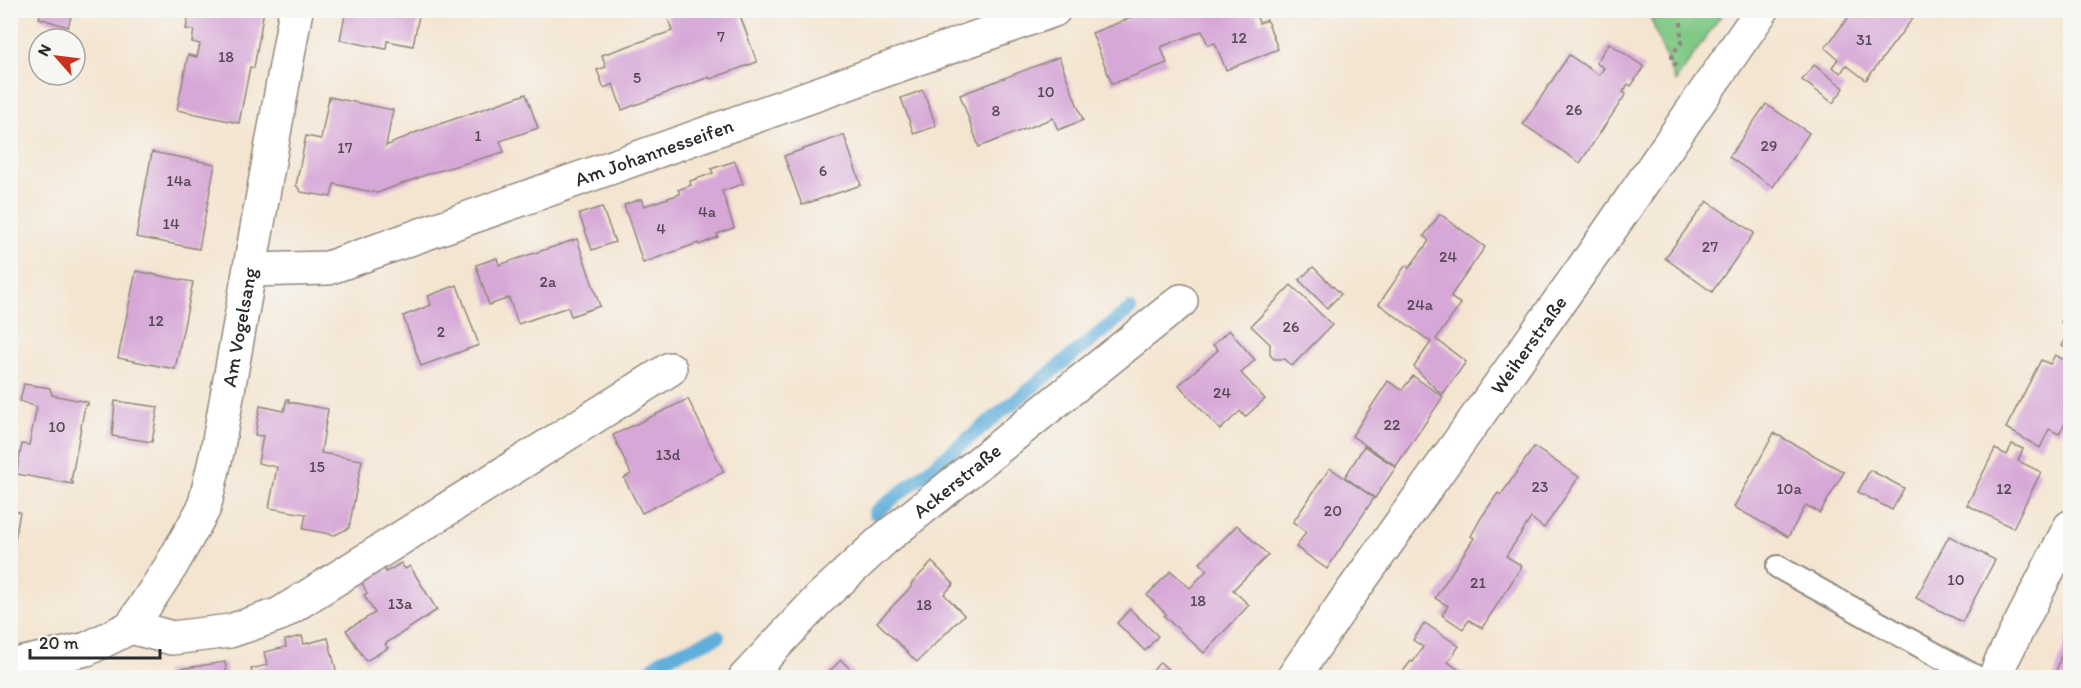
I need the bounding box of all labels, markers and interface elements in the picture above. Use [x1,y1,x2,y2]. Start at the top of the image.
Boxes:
north arrow [27,27,87,87]
house number: 7 [717,27,725,46]
house number: 12 [1231,28,1248,47]
house number: 31 [1856,30,1873,49]
text: N [33,41,55,59]
house number: 18 [218,47,234,66]
house number: 5 [633,68,641,87]
house number: 10 [1037,82,1055,101]
house number: 26 [1566,100,1582,119]
house number: 8 [992,101,1001,120]
street label: Am Johannesseifen [571,113,737,191]
house number: 1 [474,126,482,145]
house number: 29 [1761,136,1777,155]
house number: 17 [337,138,353,157]
house number: 6 [819,161,827,180]
house number: 14a [166,171,192,190]
house number: 4a [698,202,717,221]
house number: 14 [162,214,180,233]
house number: 4 [656,219,666,238]
house number: 27 [1702,237,1718,256]
house number: 24 [1439,247,1457,266]
street label: Am Vogelsang [217,265,262,389]
house number: 2a [540,272,557,291]
street label: Weiherstraße [1485,291,1572,399]
house number: 24a [1407,295,1434,314]
house number: 12 [148,311,165,330]
house number: 26 [1283,317,1299,336]
house number: 2 [437,322,446,341]
house number: 24 [1213,383,1231,402]
house number: 22 [1384,415,1401,434]
house number: 10 [48,417,66,436]
street label: Ackerstraße [908,438,1006,523]
house number: 13d [656,445,681,464]
house number: 15 [309,457,325,476]
house number: 23 [1531,477,1549,496]
house number: 10a [1776,479,1802,498]
house number: 12 [1996,479,2013,498]
house number: 20 [1324,501,1342,520]
house number: 10 [1947,570,1965,589]
house number: 21 [1470,573,1486,592]
house number: 18 [1190,591,1206,610]
house number: 13a [388,594,413,613]
house number: 18 [916,595,932,614]
scale bar [30,622,160,660]
text: 20 m [39,632,79,654]

